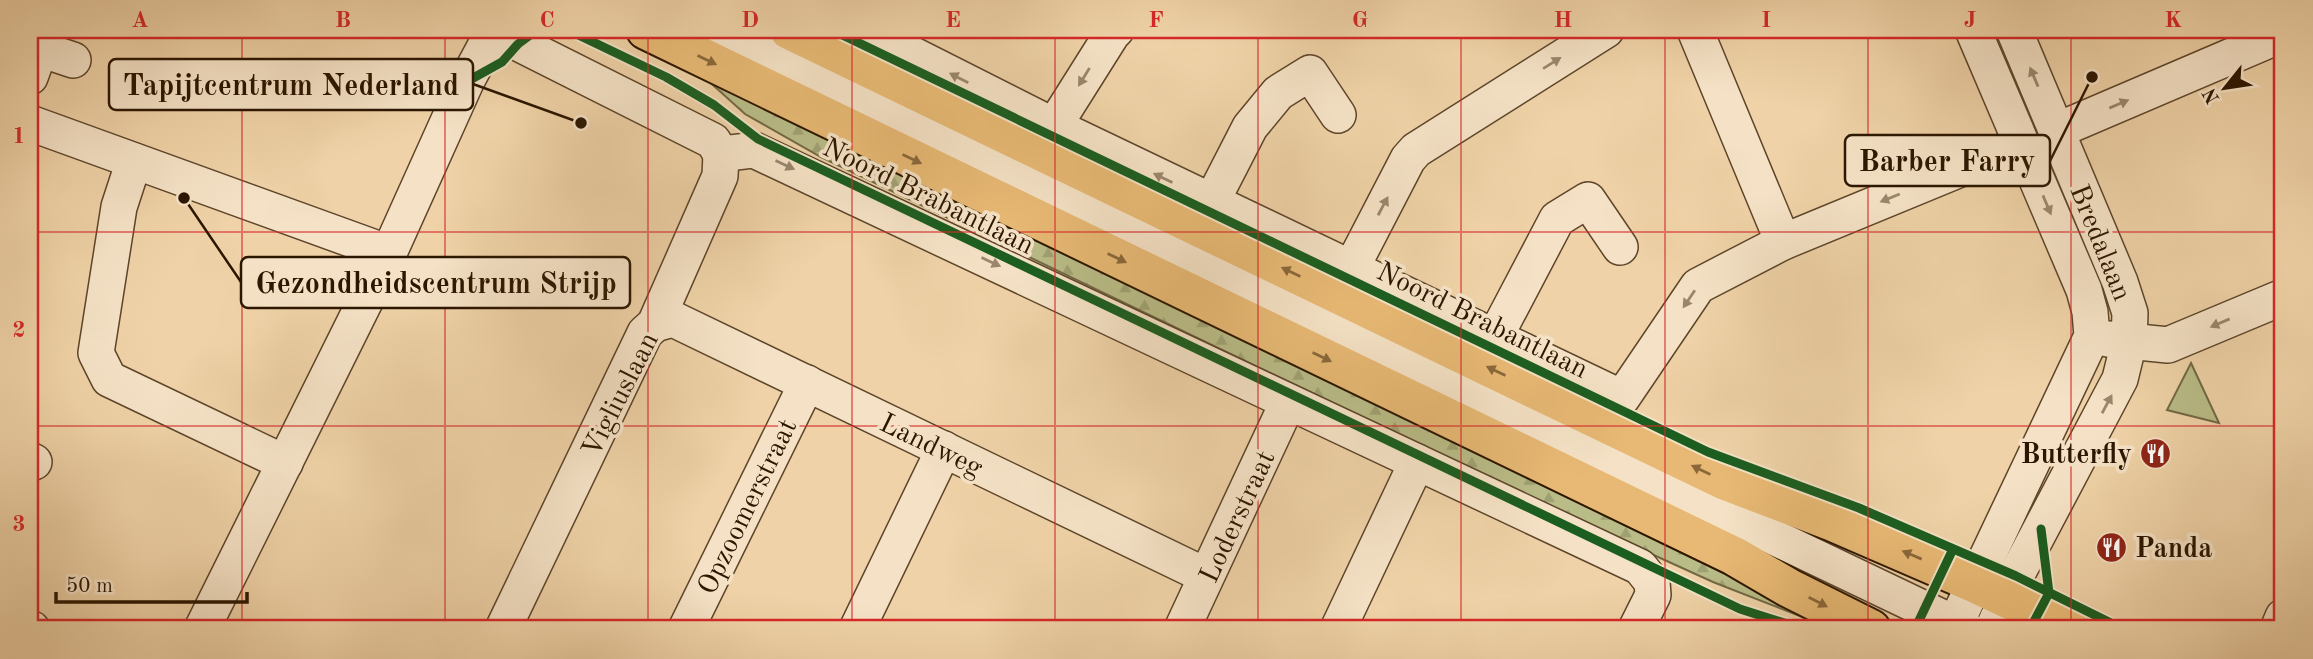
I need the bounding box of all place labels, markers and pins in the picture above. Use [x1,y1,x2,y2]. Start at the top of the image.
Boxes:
callout: Tapijtcentrum Nederland [109,59,473,110]
callout: Barber Farry [1845,135,2050,186]
callout: Gezondheidscentrum Strijp [241,257,630,308]
restaurant icon: Butterfly [2138,436,2172,470]
place label: Butterfly [2021,442,2132,470]
restaurant icon: Panda [2095,530,2129,564]
place label: Panda [2135,536,2213,564]

